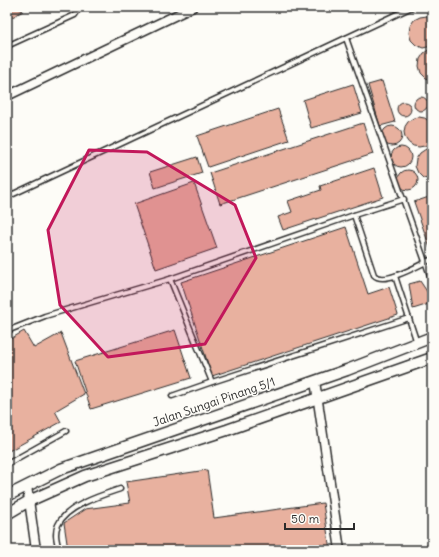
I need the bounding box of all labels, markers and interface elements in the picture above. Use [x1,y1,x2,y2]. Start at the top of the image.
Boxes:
street label: Jalan Sungai Pinang 5/1 [151,374,277,429]
scale bar [285,505,354,531]
text: 50 m [291,511,320,526]

